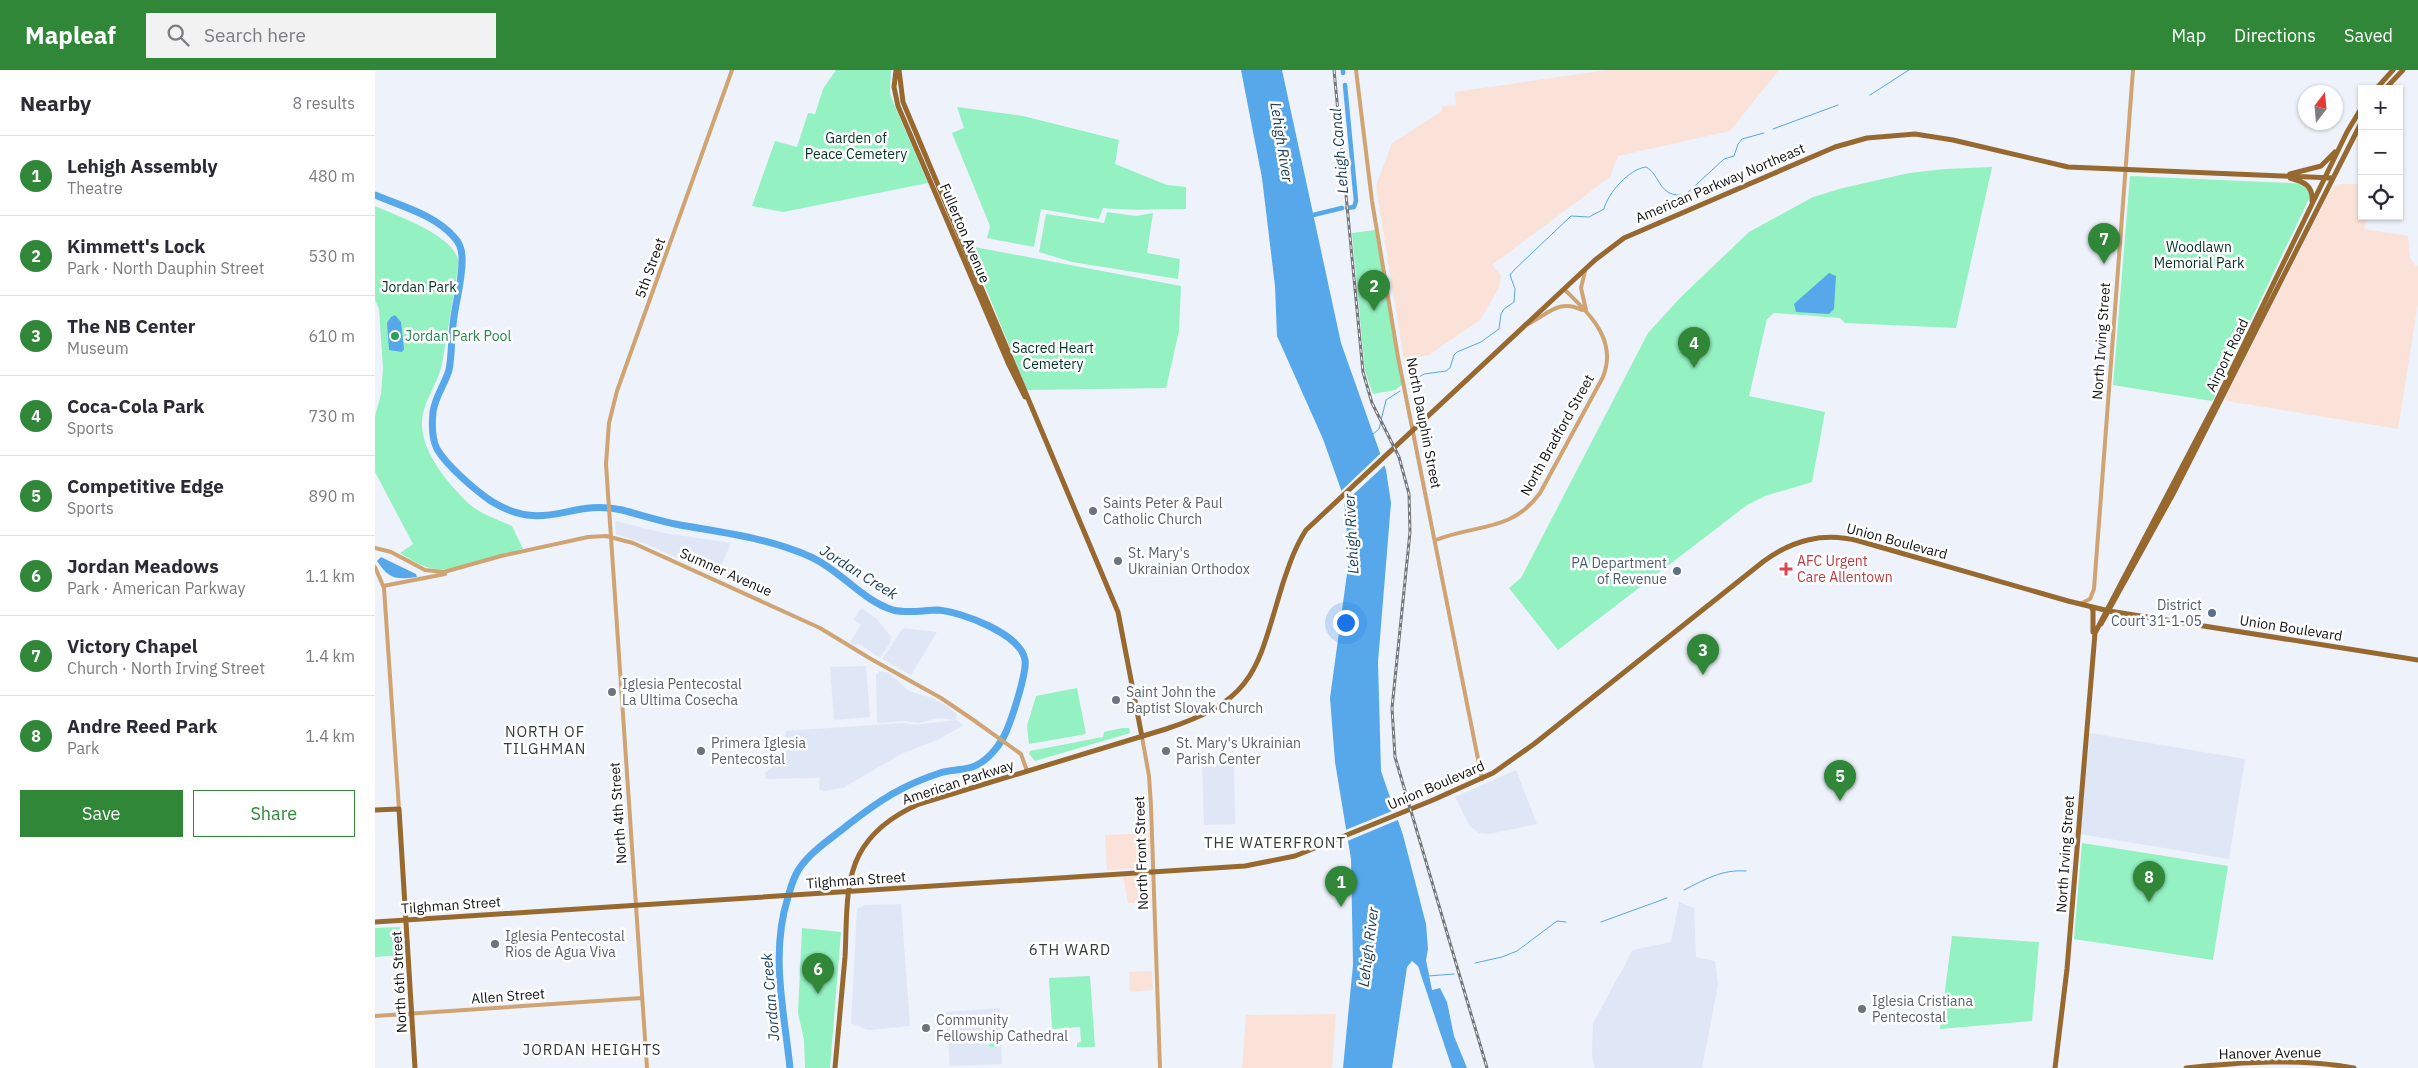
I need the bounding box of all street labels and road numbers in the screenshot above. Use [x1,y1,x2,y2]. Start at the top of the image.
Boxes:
street label: American Parkway Northeast [1632,139,1808,227]
street label: Fullerton Avenue [936,180,994,286]
street label: 5th Street [631,235,669,301]
street label: North Irving Street [2088,282,2114,400]
street label: Airport Road [2202,315,2252,395]
street label: North Dauphin Street [1402,356,1446,490]
street label: North Bradford Street [1516,371,1598,499]
street label: Union Boulevard [1845,519,1949,563]
street label: Sumner Avenue [677,544,775,601]
street label: Union Boulevard [2238,611,2344,645]
street label: American Parkway [900,755,1016,809]
street label: Union Boulevard [1385,756,1487,814]
street label: North 4th Street [605,761,631,865]
street label: North Irving Street [2052,795,2078,913]
street label: North Front Street [1130,796,1152,910]
street label: Tilghman Street [805,868,907,892]
street label: Tilghman Street [400,893,502,917]
street label: North 6th Street [387,930,411,1033]
street label: Allen Street [471,984,546,1008]
street label: Hanover Avenue [2218,1043,2322,1063]

